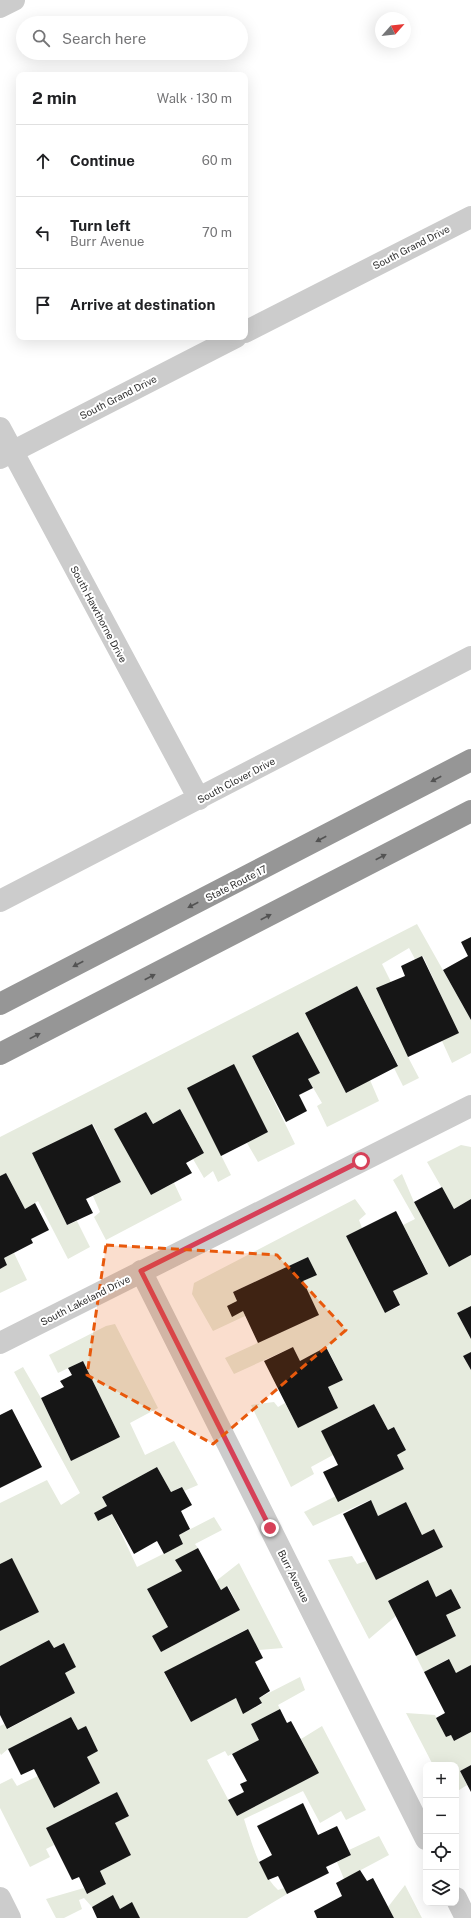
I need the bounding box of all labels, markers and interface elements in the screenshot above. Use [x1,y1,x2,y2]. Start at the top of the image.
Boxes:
north arrow [375,12,411,48]
search box [16,16,248,60]
icon: search [30,27,52,49]
text: Search here [62,30,146,47]
text: 2 min [32,88,77,108]
text: Walk · 130 m [157,91,232,106]
icon: ahead [32,150,54,172]
text: Continue [70,152,135,169]
text: 60 m [202,153,232,168]
text: Turn left [70,217,131,234]
icon: left [32,222,54,244]
street label: South Grand Drive [370,222,452,272]
text: 70 m [202,225,232,240]
text: Burr Avenue [70,234,144,249]
icon: arrive [32,294,54,316]
text: Arrive at destination [70,296,215,313]
street label: South Grand Drive [77,372,159,422]
street label: South Hawthorne Drive [68,564,130,665]
street label: South Clover Drive [195,754,277,806]
one-way arrow [431,775,442,782]
one-way arrow [315,836,327,842]
one-way arrow [376,854,387,861]
street label: State Route 17 [203,862,269,904]
one-way arrow [188,902,199,908]
one-way arrow [260,914,272,920]
one-way arrow [72,961,83,968]
one-way arrow [144,973,156,980]
one-way arrow [29,1033,40,1039]
route start [352,1152,370,1170]
street label: South Lakeland Drive [38,1272,132,1328]
route end [261,1519,279,1537]
street label: Burr Avenue [276,1548,312,1604]
map controls [423,1762,459,1906]
button: + [423,1762,459,1798]
button: − [423,1798,459,1834]
button: locate [423,1834,459,1870]
button: layers [423,1870,459,1906]

